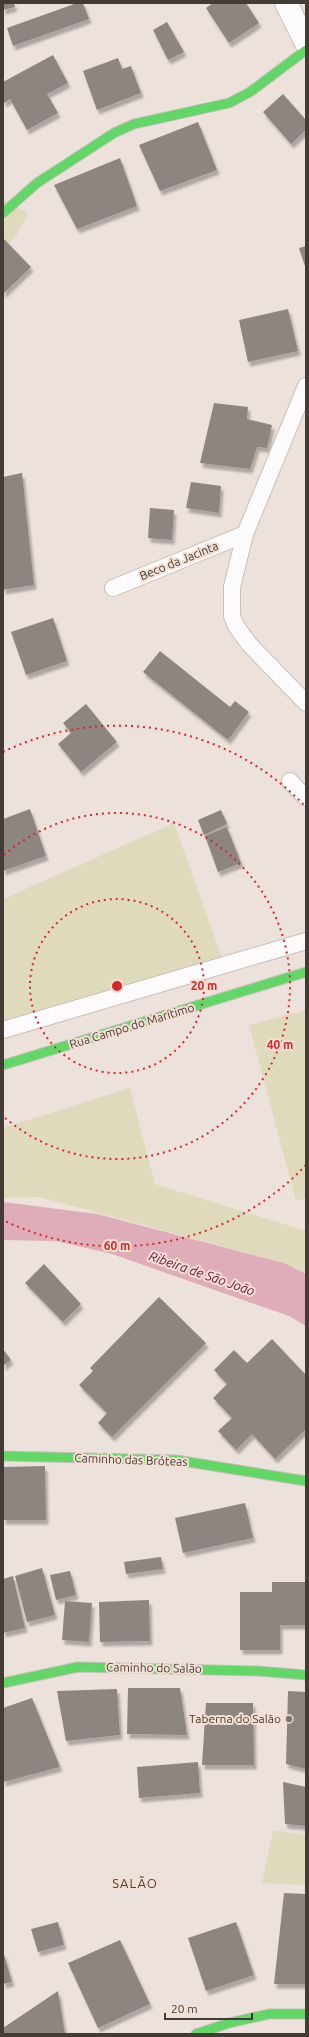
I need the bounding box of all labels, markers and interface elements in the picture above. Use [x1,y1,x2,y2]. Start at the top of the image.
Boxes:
street label: Beco da Jacinta [138,539,220,582]
centre of rings [110,979,124,993]
text: 20 m [191,979,217,992]
street label: Rua Campo do Marítimo [68,1000,196,1051]
text: 40 m [267,1038,293,1051]
text: 60 m [104,1239,130,1252]
water label: Ribeira de São João [147,1248,257,1298]
street label: Caminho das Bróteas [74,1451,188,1468]
street label: Caminho do Salão [106,1660,202,1675]
place label: Taberna do Salão [189,1712,281,1725]
marker: Taberna do Salão [284,1714,294,1724]
district label: SALÃO [112,1876,158,1890]
scale bar [165,1995,252,2021]
text: 20 m [171,2002,198,2015]

